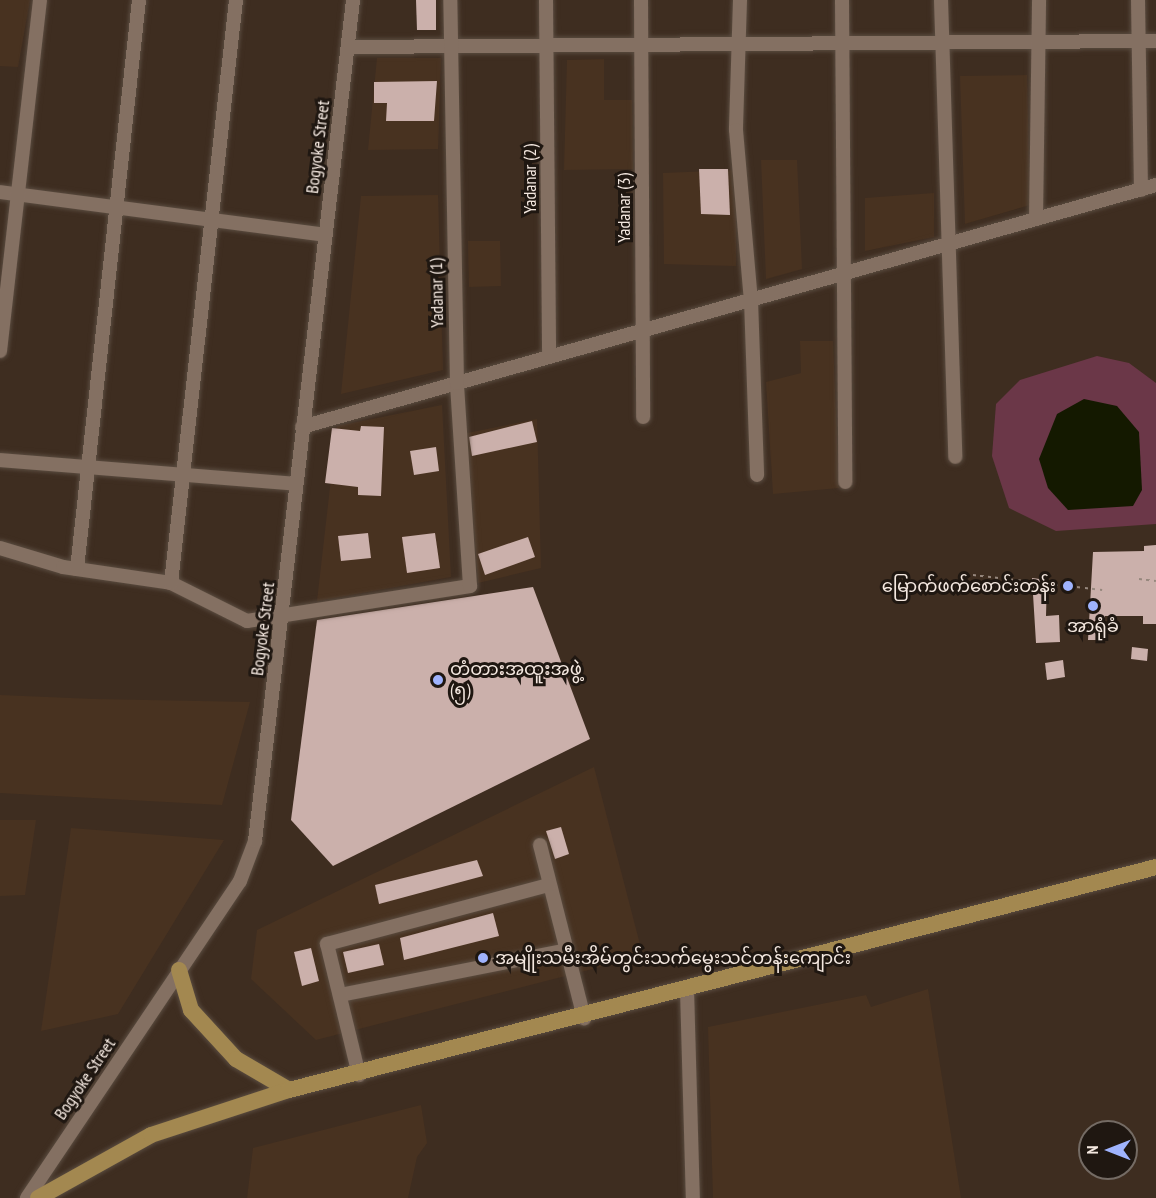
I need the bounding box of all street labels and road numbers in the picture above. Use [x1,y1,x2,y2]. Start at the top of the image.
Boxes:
street label: Bogyoke Street [302,99,334,195]
street label: Yadanar (2) [519,144,541,214]
street label: Yadanar (3) [613,173,635,243]
street label: Yadanar (1) [426,258,448,328]
street label: Bogyoke Street [247,581,279,677]
street label: Bogyoke Street [50,1034,120,1124]

